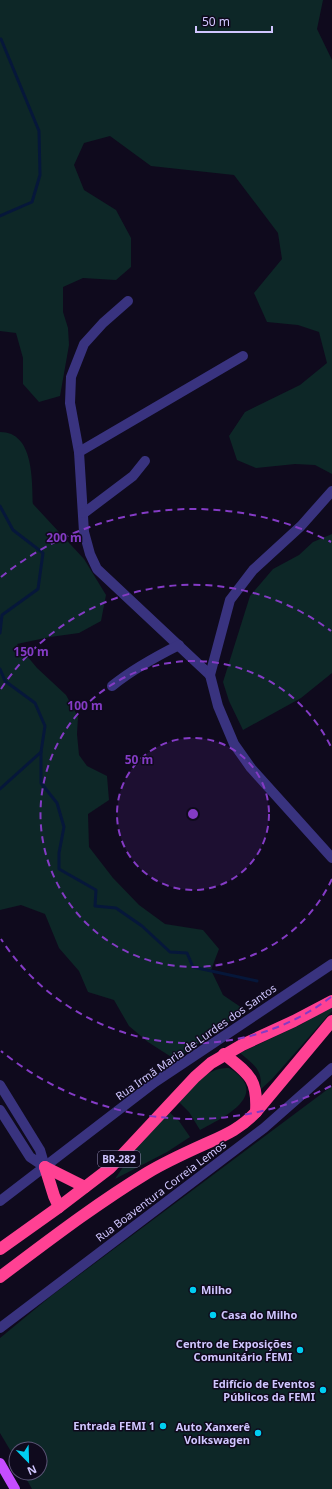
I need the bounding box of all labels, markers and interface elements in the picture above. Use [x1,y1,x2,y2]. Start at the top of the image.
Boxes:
scale bar [196,8,272,34]
text: 50 m [202,13,230,30]
text: 200 m [46,529,82,546]
text: 150 m [13,643,49,660]
text: 100 m [67,697,103,714]
text: 50 m [125,751,153,768]
centre of rings [186,807,200,821]
street label: Rua Irmã Maria de Lurdes dos Santos [112,980,279,1103]
street label: Rua Boaventura Correia Lemos [92,1136,229,1245]
road number: BR-282 [98,1151,140,1167]
place label: Milho [201,1282,232,1297]
marker: Milho [188,1285,198,1295]
place label: Casa do Milho [221,1307,297,1322]
marker: Casa do Milho [208,1310,218,1320]
place label: Centro de Exposições Comunitário FEMI [176,1336,292,1364]
marker: Centro de Exposições Comunitário FEMI [295,1345,305,1355]
place label: Edifício de Eventos Públicos da FEMI [213,1376,315,1404]
marker: Edifício de Eventos Públicos da FEMI [318,1385,328,1395]
place label: Entrada FEMI 1 [73,1418,155,1433]
place label: Auto Xanxerê Volkswagen [176,1419,250,1447]
marker: Entrada FEMI 1 [158,1421,168,1431]
marker: Auto Xanxerê Volkswagen [253,1428,263,1438]
north arrow [8,1441,48,1481]
text: N [25,1462,39,1479]

